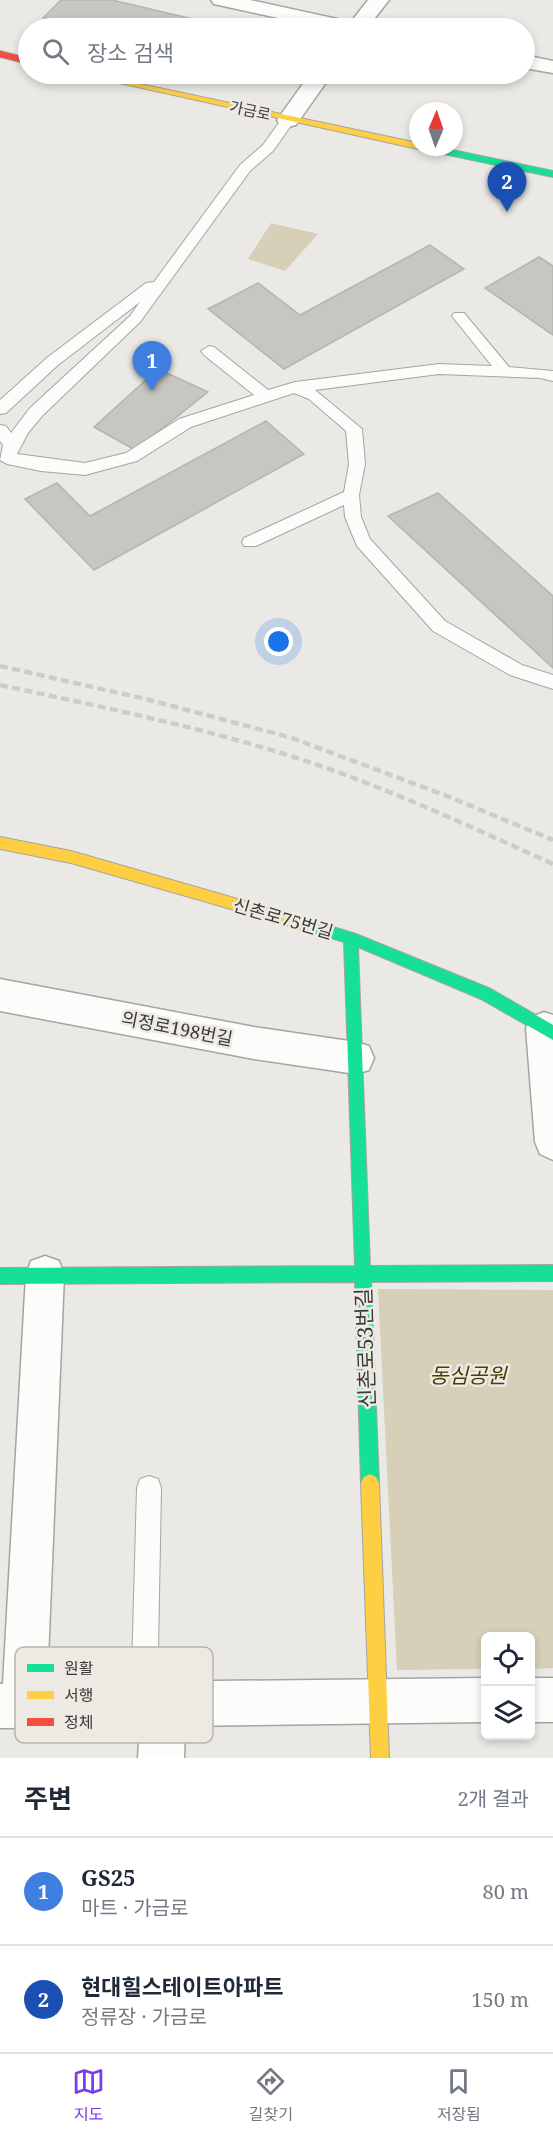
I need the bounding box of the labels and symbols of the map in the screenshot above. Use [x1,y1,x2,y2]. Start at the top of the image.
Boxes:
street label: 가금로 [228,96,273,124]
north arrow [409,102,463,156]
pin: 2 [488,162,526,212]
pin: 1 [132,342,172,391]
your location [264,627,293,656]
street label: 신촌로75번길 [230,892,336,944]
street label: 의정로198번길 [119,1005,235,1051]
street label: 신촌로53번길 [349,1288,381,1409]
park label: 동심공원 [429,1361,508,1389]
legend [15,1647,213,1743]
text: 원활 [64,1657,94,1679]
text: 서행 [64,1684,93,1706]
text: 정체 [64,1711,93,1733]

